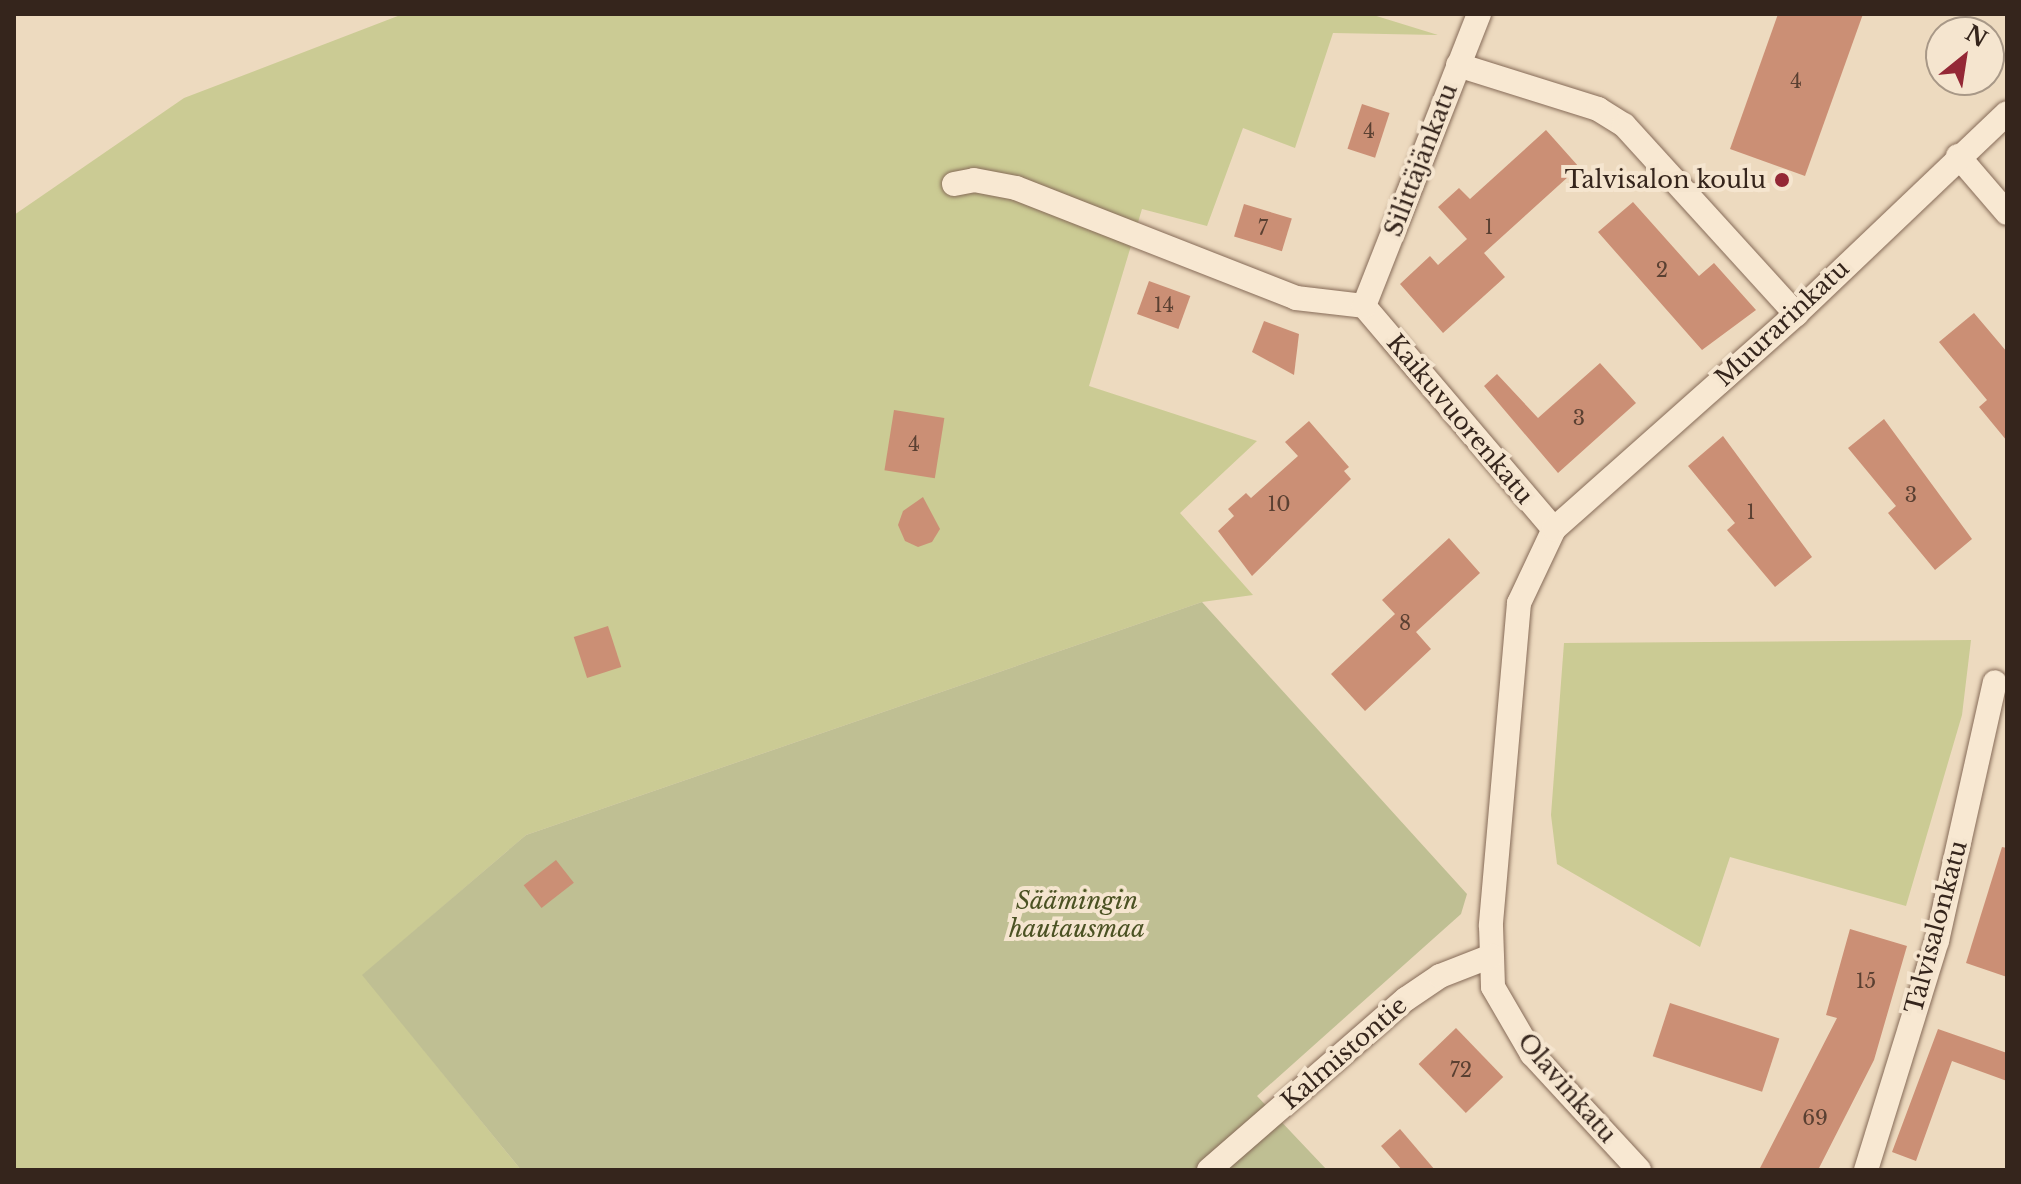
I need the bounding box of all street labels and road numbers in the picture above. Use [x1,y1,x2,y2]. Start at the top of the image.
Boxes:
street label: Silittäjänkatu [1379,79,1463,241]
street label: Muurarinkatu [1709,254,1855,392]
street label: Kaikuvuorenkatu [1381,328,1539,510]
street label: Talvisalonkatu [1899,837,1973,1017]
street label: Kalmistontie [1275,991,1413,1115]
street label: Olavinkatu [1512,1027,1622,1149]

